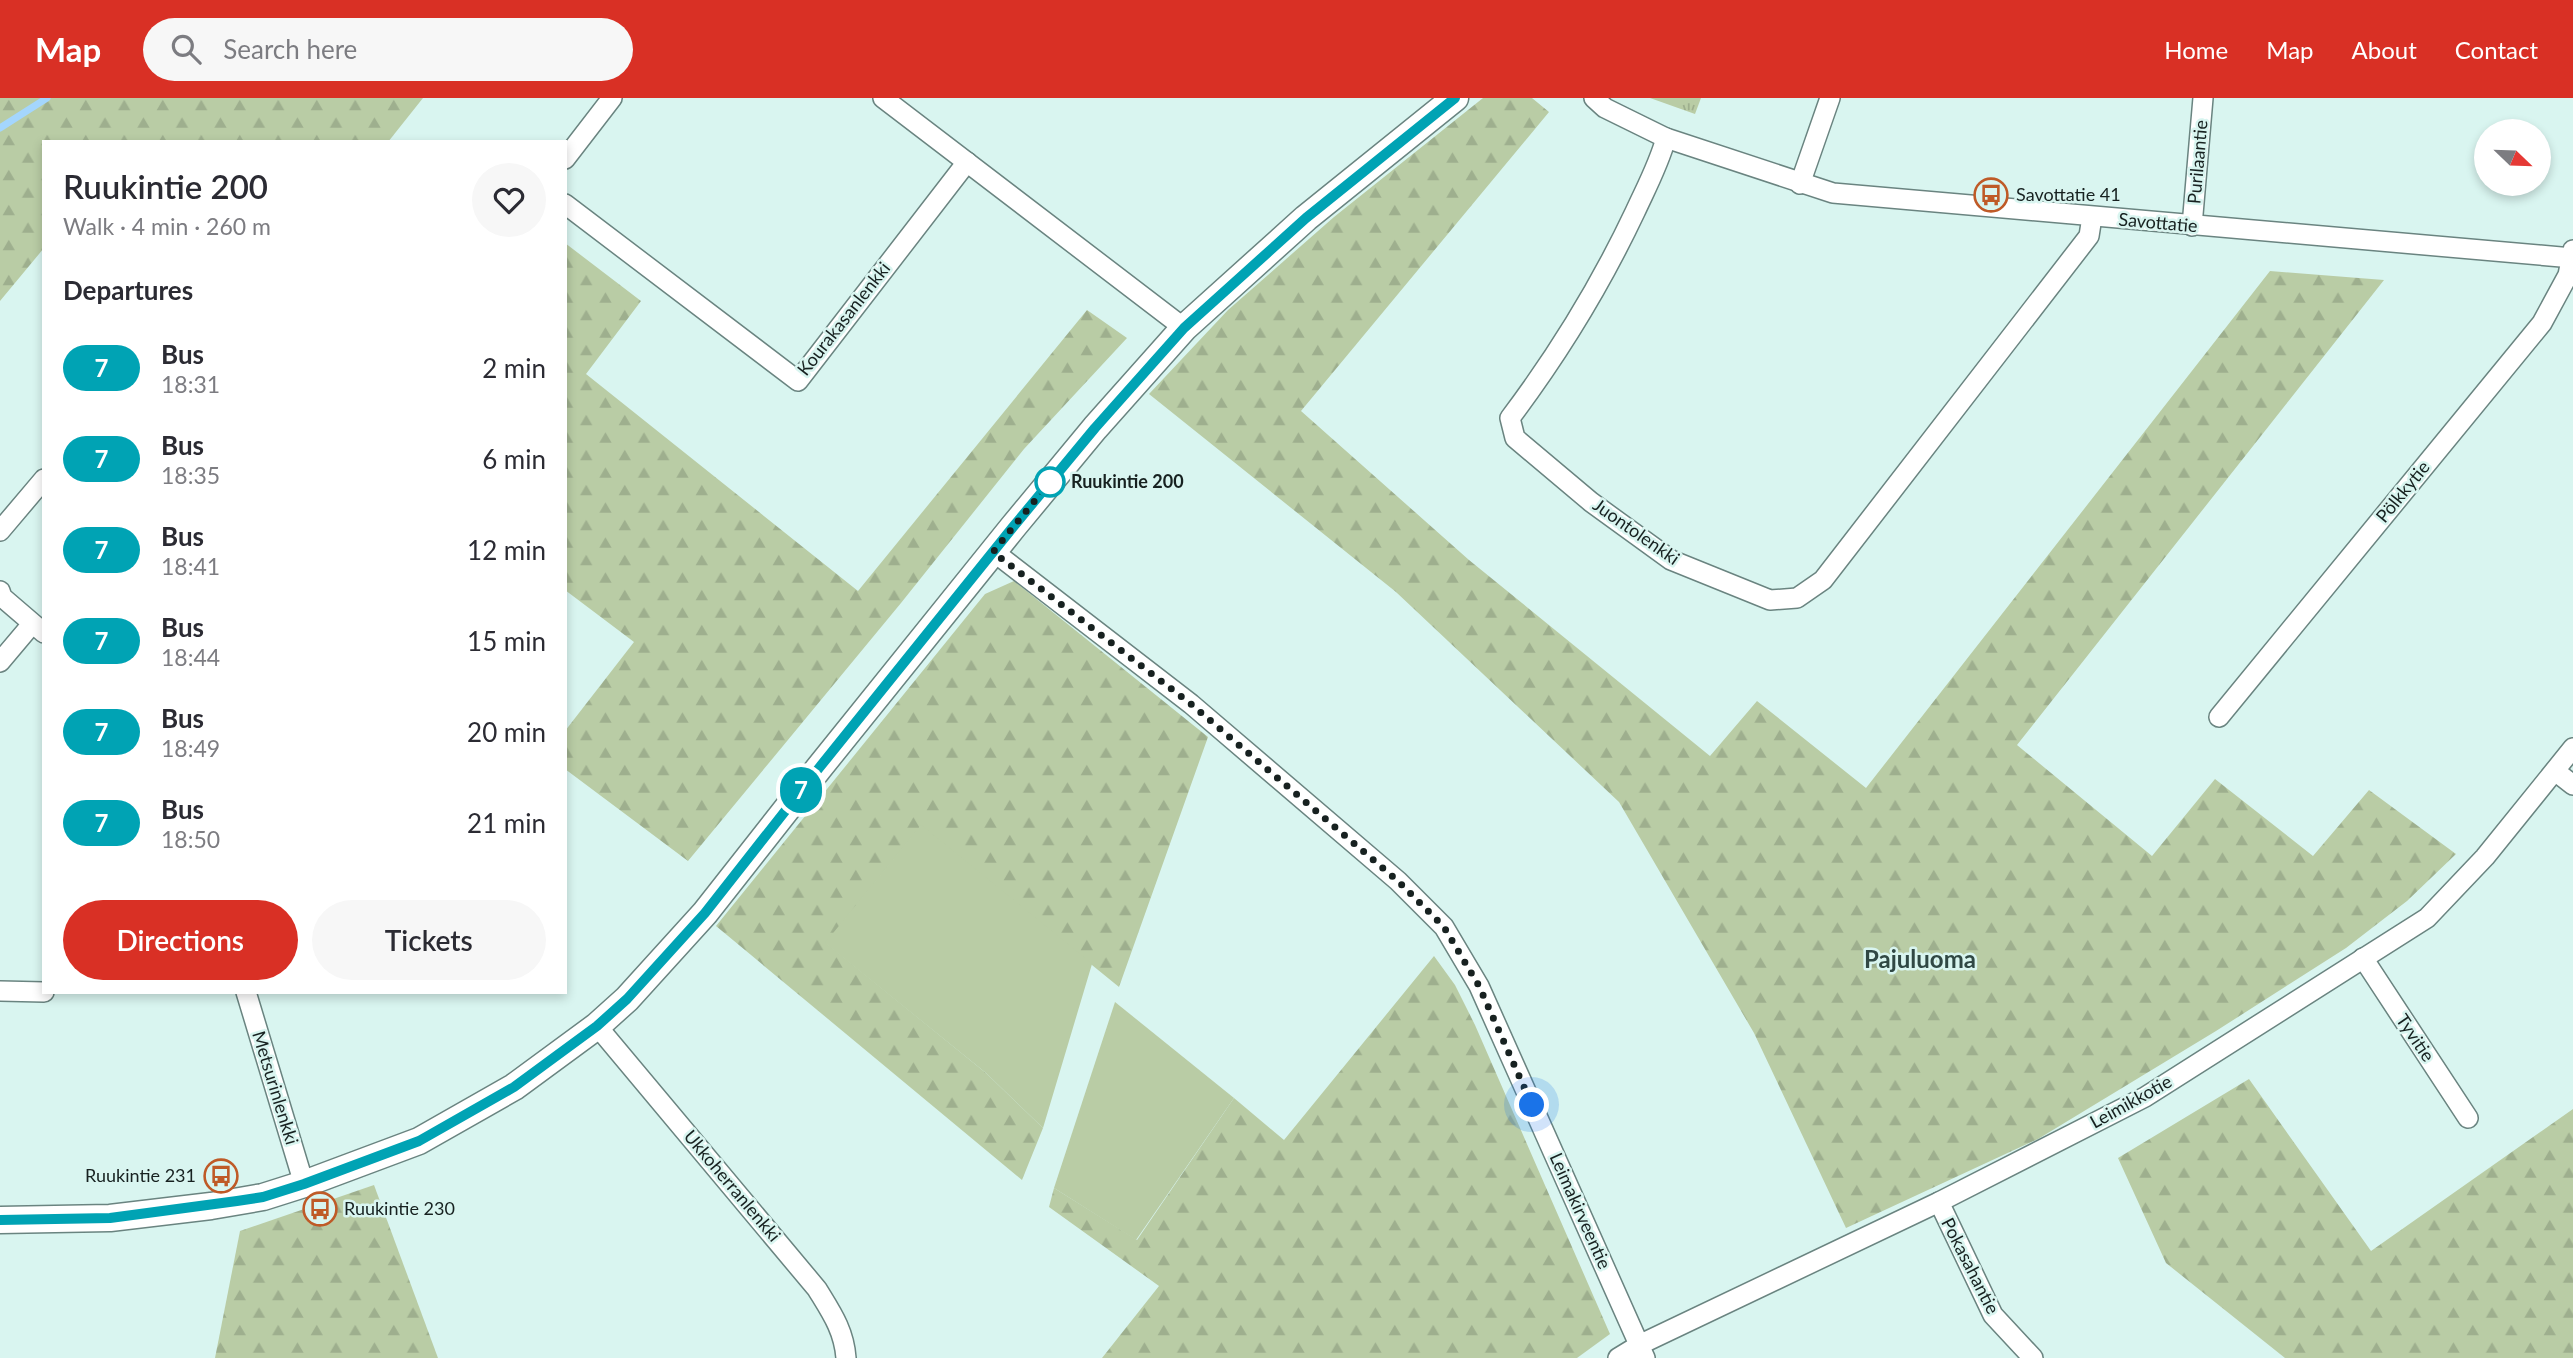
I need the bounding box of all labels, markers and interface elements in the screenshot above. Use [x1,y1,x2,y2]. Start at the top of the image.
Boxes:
search box [143,18,633,81]
text: Map [35,29,101,69]
icon: search [167,30,205,68]
text: Search here [223,33,357,65]
text: Home [2164,35,2228,64]
text: Map [2266,35,2314,64]
text: About [2352,35,2417,64]
text: Contact [2455,35,2538,64]
street label: Purilaantie [2182,119,2212,205]
north arrow [2474,119,2552,196]
map controls [2474,119,2551,196]
button: heart [472,163,546,237]
text: Ruukintie 200 [63,166,268,206]
bus stop icon: Savottatie 41 [1972,176,2010,214]
place label: Savottatie 41 [2016,183,2121,205]
street label: Savottatie [2118,208,2198,236]
text: Walk · 4 min · 260 m [63,212,271,240]
street label: Kourakasanlenkki [792,257,894,380]
text: Departures [63,274,193,306]
text: Bus [161,338,204,370]
text: 2 min [482,352,546,384]
text: 7 [95,353,108,382]
text: 18:31 [161,370,220,398]
text: Bus [161,429,204,461]
text: 6 min [482,443,546,475]
text: 7 [95,444,108,473]
street label: Pölkkytie [2371,456,2434,527]
text: 18:35 [161,461,220,489]
marker: Ruukintie 200 [1035,467,1065,497]
place label: Ruukintie 200 [1071,470,1184,492]
street label: Juontolenkki [1589,493,1684,569]
text: Bus [161,520,204,552]
text: 12 min [467,534,546,566]
text: 7 [95,535,108,564]
text: 18:41 [161,552,220,580]
text: Bus [161,611,204,643]
text: 15 min [467,625,546,657]
text: 7 [95,626,108,655]
text: 18:44 [161,643,220,671]
text: Bus [161,702,204,734]
text: 20 min [467,716,546,748]
text: 7 [95,717,108,746]
text: 18:49 [161,734,220,762]
line badge: 7 [778,767,824,813]
text: 7 [794,775,808,804]
text: Bus [161,793,204,825]
text: 21 min [467,807,546,839]
text: 7 [95,808,108,837]
text: 18:50 [161,825,220,853]
button: Directions [63,900,298,980]
button: Tickets [312,900,546,980]
district label: Pajuluoma [1864,944,1976,973]
street label: Tyvitie [2392,1010,2440,1065]
street label: Metsurinlenkki [248,1028,304,1147]
street label: Leimikkotie [2086,1070,2175,1133]
your location [1514,1087,1549,1122]
street label: Ukkoherranlenkki [680,1125,786,1246]
street label: Leimakirveentie [1545,1149,1616,1272]
bus stop icon: Ruukintie 231 [202,1157,240,1195]
place label: Ruukintie 231 [85,1164,196,1186]
bus stop icon: Ruukintie 230 [301,1190,339,1228]
place label: Ruukintie 230 [344,1197,455,1219]
street label: Pokasahantie [1937,1214,2004,1317]

